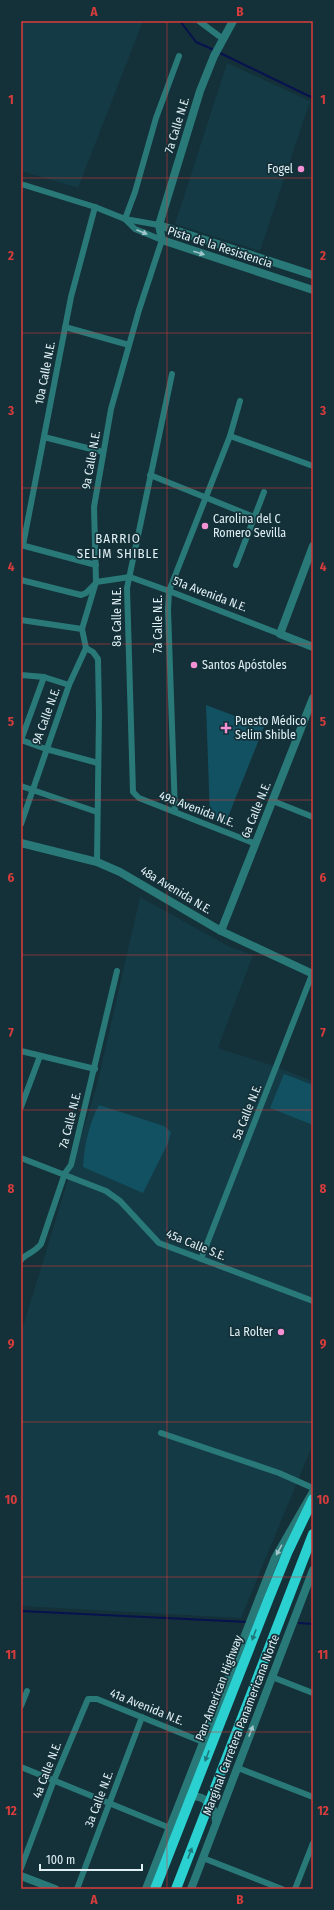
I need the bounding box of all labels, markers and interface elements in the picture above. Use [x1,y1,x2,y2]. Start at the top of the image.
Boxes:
text: A [89,4,98,19]
text: B [236,4,244,19]
text: 1 [8,92,14,107]
text: 1 [320,92,326,107]
street label: 7a Calle N.E. [162,95,192,155]
place label: Fogel [267,162,293,176]
marker: Fogel [296,164,306,174]
street label: Pista de la Resistencia [166,223,274,271]
one-way arrow [136,229,147,235]
text: 2 [7,248,14,263]
text: 2 [319,248,326,263]
one-way arrow [194,250,206,256]
street label: 10a Calle N.E. [32,340,58,406]
text: 3 [7,403,14,418]
text: 3 [319,403,326,418]
street label: 9a Calle N.E. [79,429,103,490]
place label: Carolina del C Romero Sevilla [213,512,286,540]
marker: Carolina del C Romero Sevilla [200,521,210,531]
district label: BARRIO SELIM SHIBLE [77,531,159,561]
text: 4 [8,559,15,574]
text: 4 [320,559,327,574]
street label: 51a Avenida N.E. [171,573,249,615]
street label: 8a Calle N.E. [110,587,124,647]
street label: 7a Calle N.E. [151,595,165,653]
place label: Santos Apóstoles [202,658,287,672]
marker: Santos Apóstoles [189,660,199,670]
street label: 9A Calle N.E. [29,685,63,746]
text: 5 [8,714,14,729]
place label: Puesto Médico Selim Shible [235,714,306,742]
text: 5 [320,714,326,729]
marker: Puesto Médico Selim Shible [220,722,232,734]
street label: 6a Calle N.E. [238,779,274,840]
street label: 49a Avenida N.E. [157,788,237,830]
street label: 48a Avenida N.E. [138,863,215,917]
text: 6 [8,870,15,885]
text: 6 [320,870,327,885]
text: 7 [8,1025,14,1040]
text: 7 [320,1025,326,1040]
street label: 5a Calle N.E. [229,1082,265,1142]
street label: 7a Calle N.E. [56,1090,84,1150]
text: 8 [8,1181,15,1196]
text: 8 [320,1181,327,1196]
street label: 45a Calle S.E. [164,1227,228,1264]
place label: La Rolter [229,1325,274,1339]
marker: La Rolter [276,1327,286,1337]
text: 9 [8,1336,15,1351]
text: 9 [320,1336,327,1351]
text: 10 [5,1492,17,1507]
text: 10 [317,1492,329,1507]
one-way arrow [276,1544,283,1556]
one-way arrow [251,1629,257,1641]
street label: Marginal Carretera Panamericana Norte [200,1632,282,1817]
street label: Pan-American Highway [192,1633,246,1743]
text: 11 [6,1647,16,1662]
text: 11 [318,1647,328,1662]
street label: 41a Avenida N.E. [108,1686,186,1728]
one-way arrow [249,1725,255,1737]
street label: 4a Calle N.E. [30,1739,64,1800]
one-way arrow [204,1750,210,1762]
street label: 3a Calle N.E. [82,1769,116,1829]
text: 12 [5,1803,17,1818]
text: 12 [317,1803,329,1818]
scale bar [40,1846,142,1872]
one-way arrow [187,1847,193,1858]
text: 100 m [46,1853,75,1867]
text: A [89,1892,98,1907]
text: B [236,1892,244,1907]

